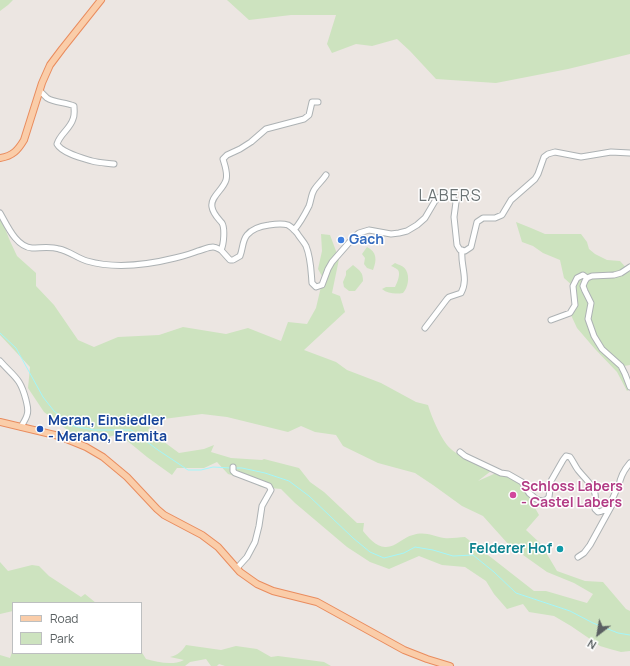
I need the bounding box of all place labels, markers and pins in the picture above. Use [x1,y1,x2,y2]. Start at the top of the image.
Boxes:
place label: Gach [349,232,384,248]
marker: Gach [336,235,346,245]
place label: Meran, Einsiedler - Merano, Eremita [48,413,167,446]
marker: Meran, Einsiedler - Merano, Eremita [35,424,45,434]
place label: Schloss Labers - Castel Labers [521,479,623,512]
marker: Schloss Labers - Castel Labers [508,490,518,500]
place label: Felderer Hof [469,541,552,557]
marker: Felderer Hof [555,544,565,554]

